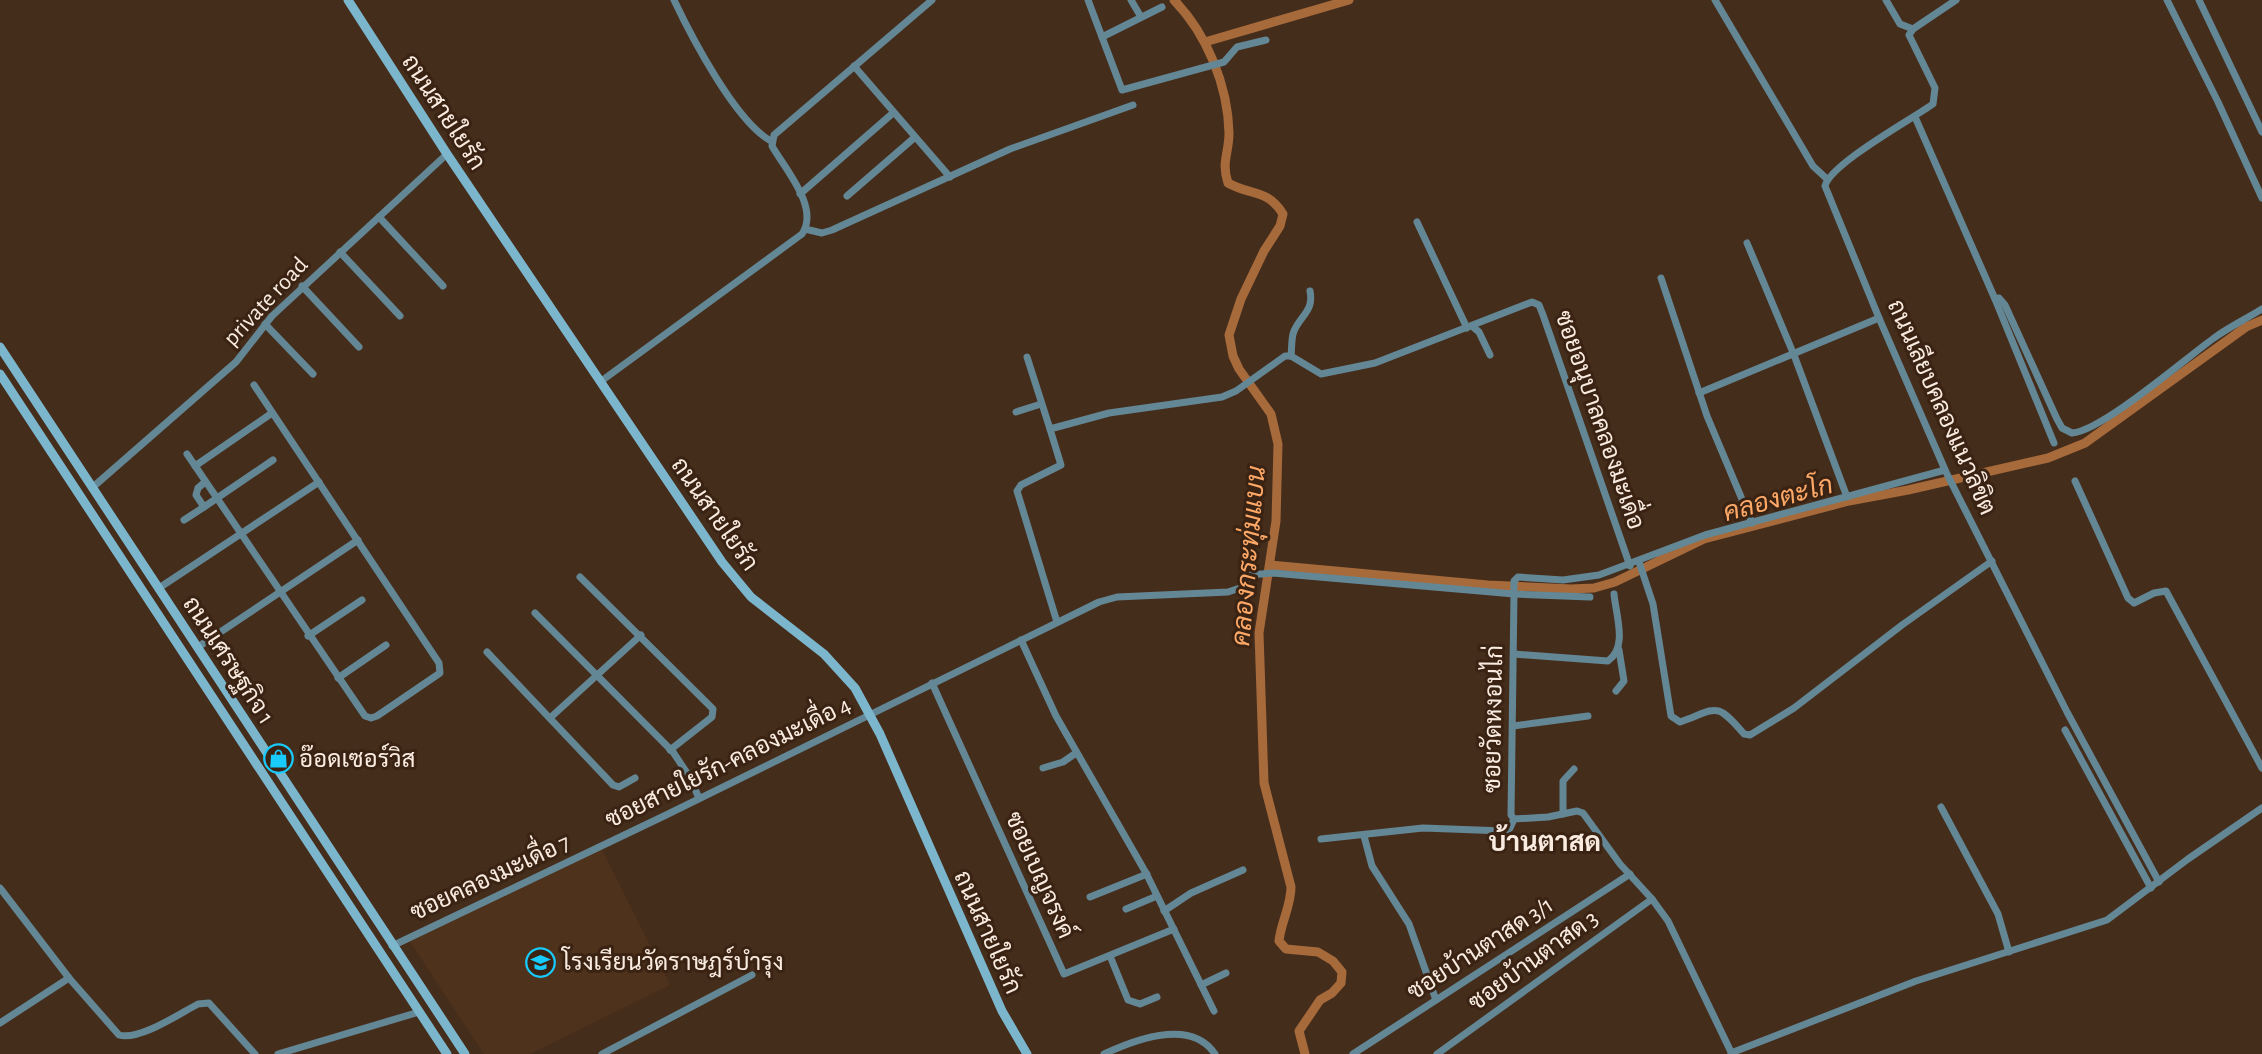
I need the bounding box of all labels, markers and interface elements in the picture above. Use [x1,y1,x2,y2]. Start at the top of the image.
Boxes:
street label: ถนนสายใยรัก [397,48,493,174]
street label: private road [219,253,313,351]
street label: ถนนเลียบคลองแนวลิขิต [1883,295,2003,519]
street label: ซอยอนุบาลคลองมะเดื่อ [1547,305,1657,534]
street label: ถนนสายใยรัก [666,451,766,576]
water label: คลองกระทุ่มแบน [1225,464,1274,648]
water label: คลองตะโก [1720,468,1836,526]
street label: ถนนเศรษฐกิจ 1 [176,591,281,730]
street label: ซอยวัดหงอนไก่ [1476,645,1507,793]
street label: ซอยสายใยรัก-คลองมะเดื่อ 4 [598,684,855,833]
shop icon: อ๊อดเซอร์วิส [262,743,294,775]
place label: อ๊อดเซอร์วิส [299,743,416,772]
street label: ซอยเบญจรงค์ [1000,806,1082,943]
street label: ซอยคลองมะเดื่อ 7 [403,821,574,925]
district label: บ้านตาสด [1489,824,1601,856]
street label: ถนนสายใยรัก [949,865,1029,998]
street label: ซอยบ้านตาสด 3/1 [1402,890,1558,1006]
street label: ซอยบ้านตาสด 3 [1463,903,1603,1017]
school or university icon: โรงเรียนวัดราษฎร์บํารุง [525,946,557,978]
place label: โรงเรียนวัดราษฎร์บํารุง [560,946,784,978]

